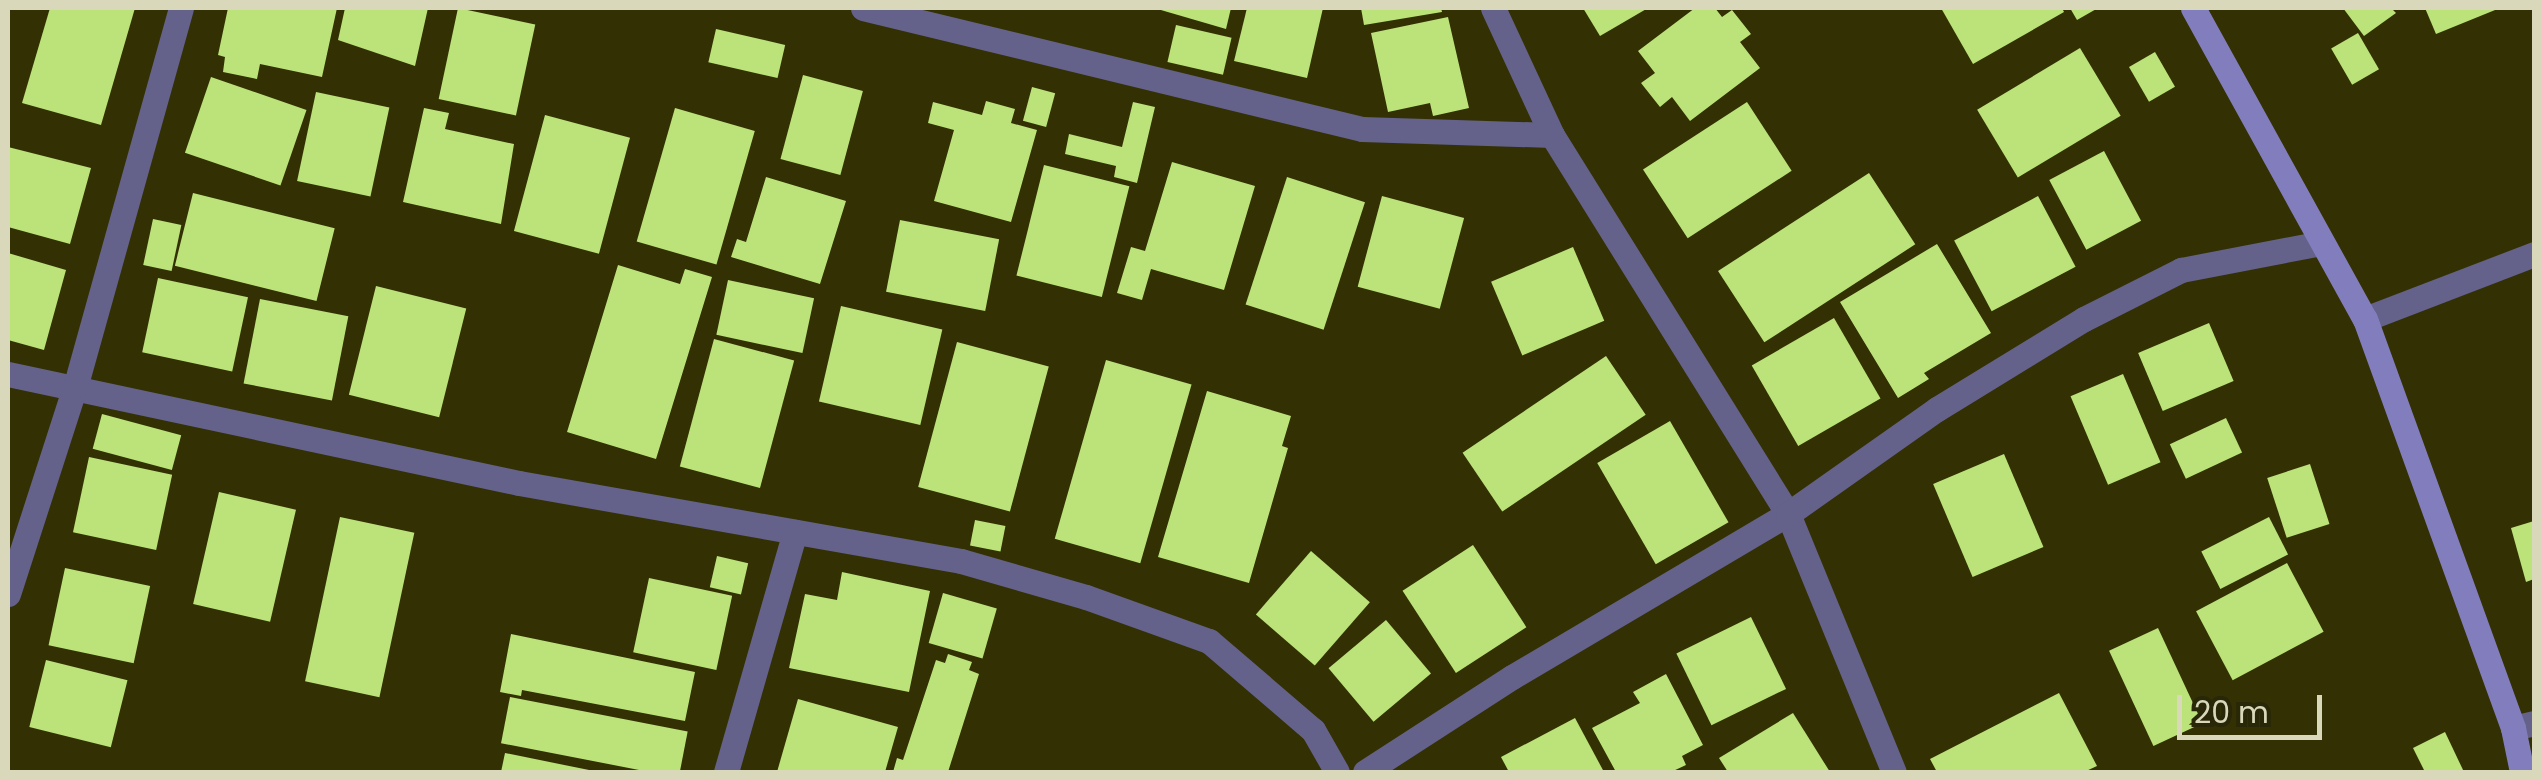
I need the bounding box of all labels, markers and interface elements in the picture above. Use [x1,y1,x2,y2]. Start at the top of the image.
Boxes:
scale bar [2182,675,2327,737]
text: 20 m [2194,691,2269,734]

